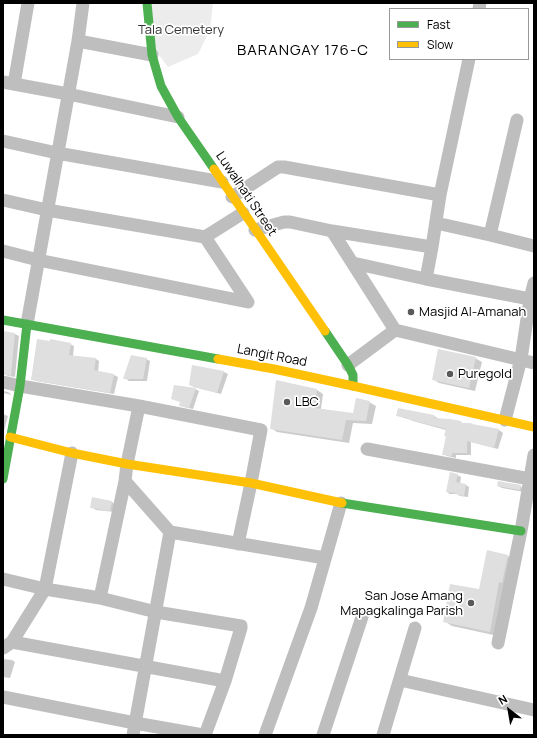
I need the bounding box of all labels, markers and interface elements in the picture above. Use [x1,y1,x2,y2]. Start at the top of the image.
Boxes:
legend [389,8,529,60]
text: Fast [427,16,451,33]
park label: Tala Cemetery [138,22,224,38]
text: Slow [427,36,453,53]
district label: BARANGAY 176-C [237,42,369,60]
street label: Luwalhati Street [212,149,280,239]
place label: Masjid Al-Amanah [419,304,526,320]
marker: Masjid Al-Amanah [406,307,416,317]
street label: Langit Road [236,342,308,370]
place label: Puregold [458,366,512,382]
marker: Puregold [445,369,455,379]
place label: LBC [295,394,319,410]
marker: LBC [282,397,292,407]
place label: San Jose Amang Mapagkalinga Parish [340,588,463,619]
marker: San Jose Amang Mapagkalinga Parish [466,598,476,608]
north arrow [489,690,529,730]
text: N [495,691,510,708]

